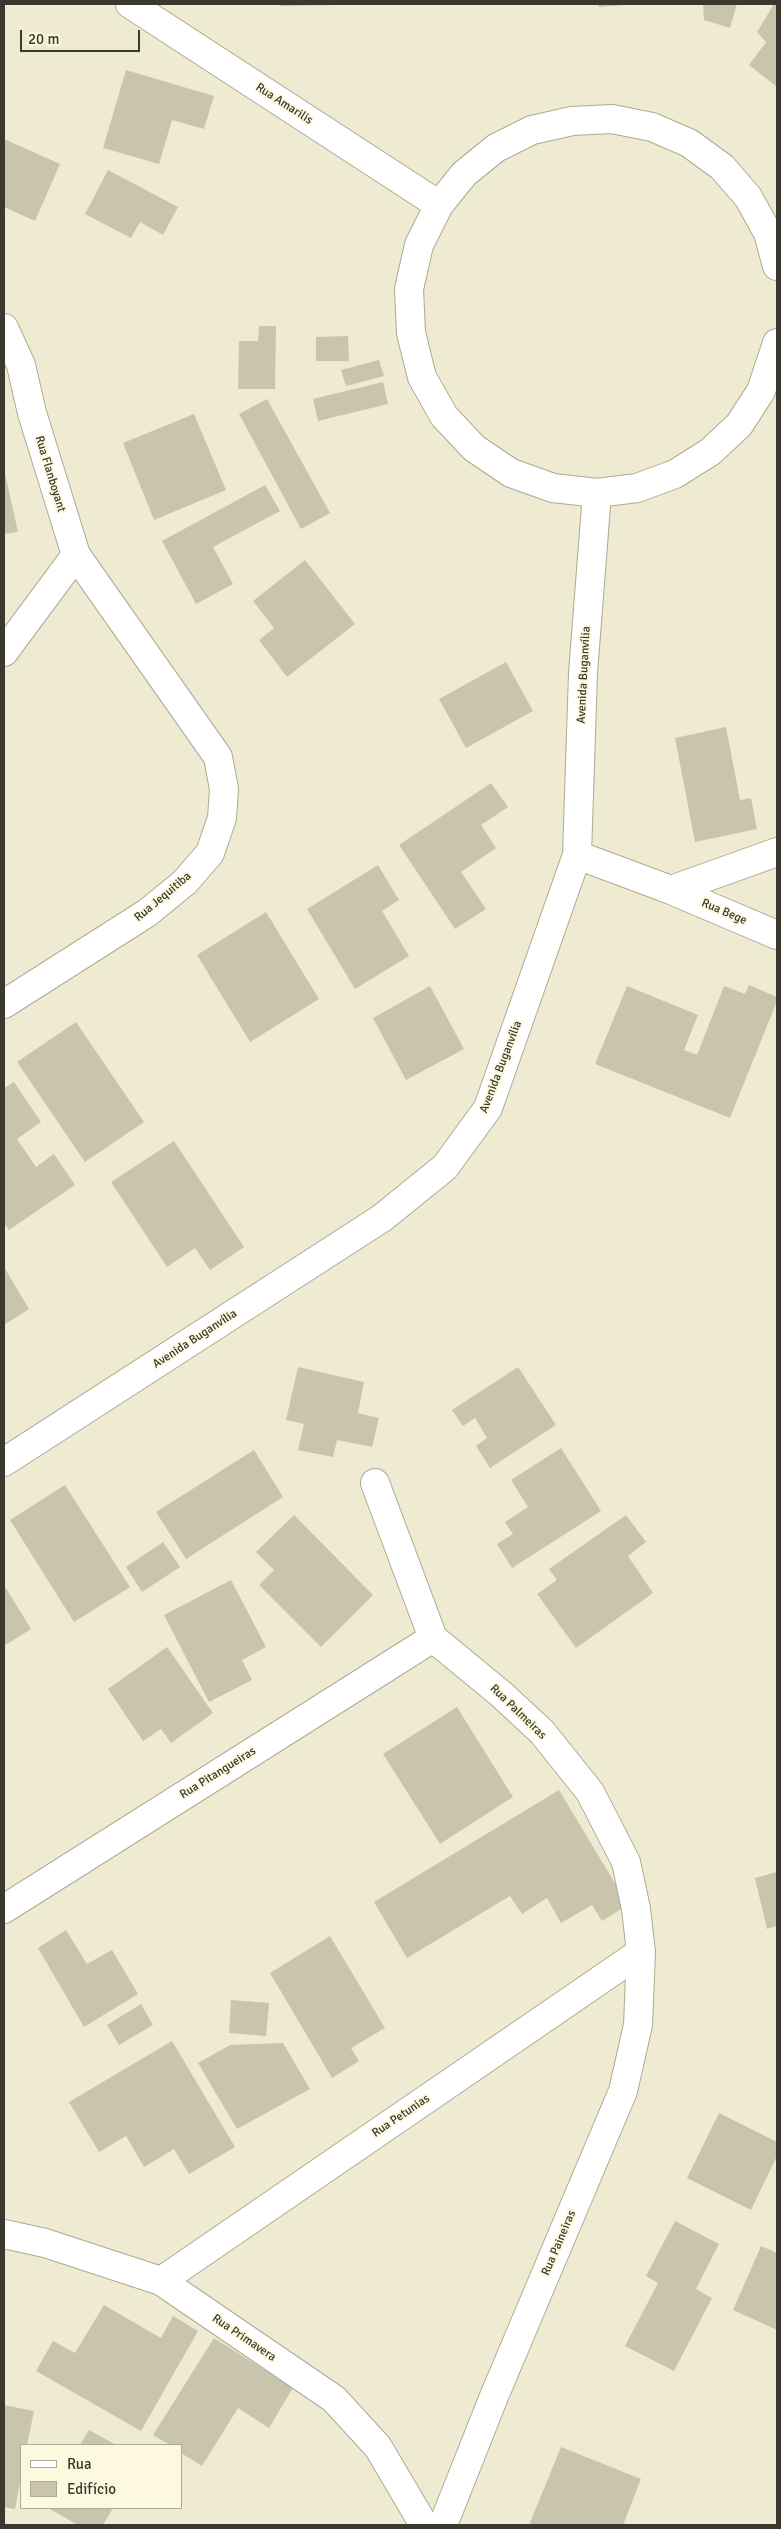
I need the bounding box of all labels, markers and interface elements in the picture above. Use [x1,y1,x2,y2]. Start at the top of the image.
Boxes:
scale bar [22,20,142,52]
text: 20 m [28,30,59,48]
street label: Rua Amarilis [253,80,315,128]
street label: Rua Flanboyant [32,434,68,514]
street label: Avenida Buganvília [574,626,594,724]
street label: Rua Jequitiba [132,869,194,925]
street label: Rua Bege [699,896,749,928]
street label: Avenida Buganvília [477,1019,525,1115]
street label: Avenida Buganvília [150,1306,240,1372]
street label: Rua Palmeiras [487,1682,549,1742]
street label: Rua Pitangueiras [177,1744,259,1802]
street label: Rua Petunias [369,2091,433,2141]
street label: Rua Paineiras [539,2208,579,2278]
street label: Rua Primavera [209,2311,279,2365]
legend [20,2444,182,2509]
text: Rua [67,2455,92,2473]
text: Edifício [67,2480,116,2498]

